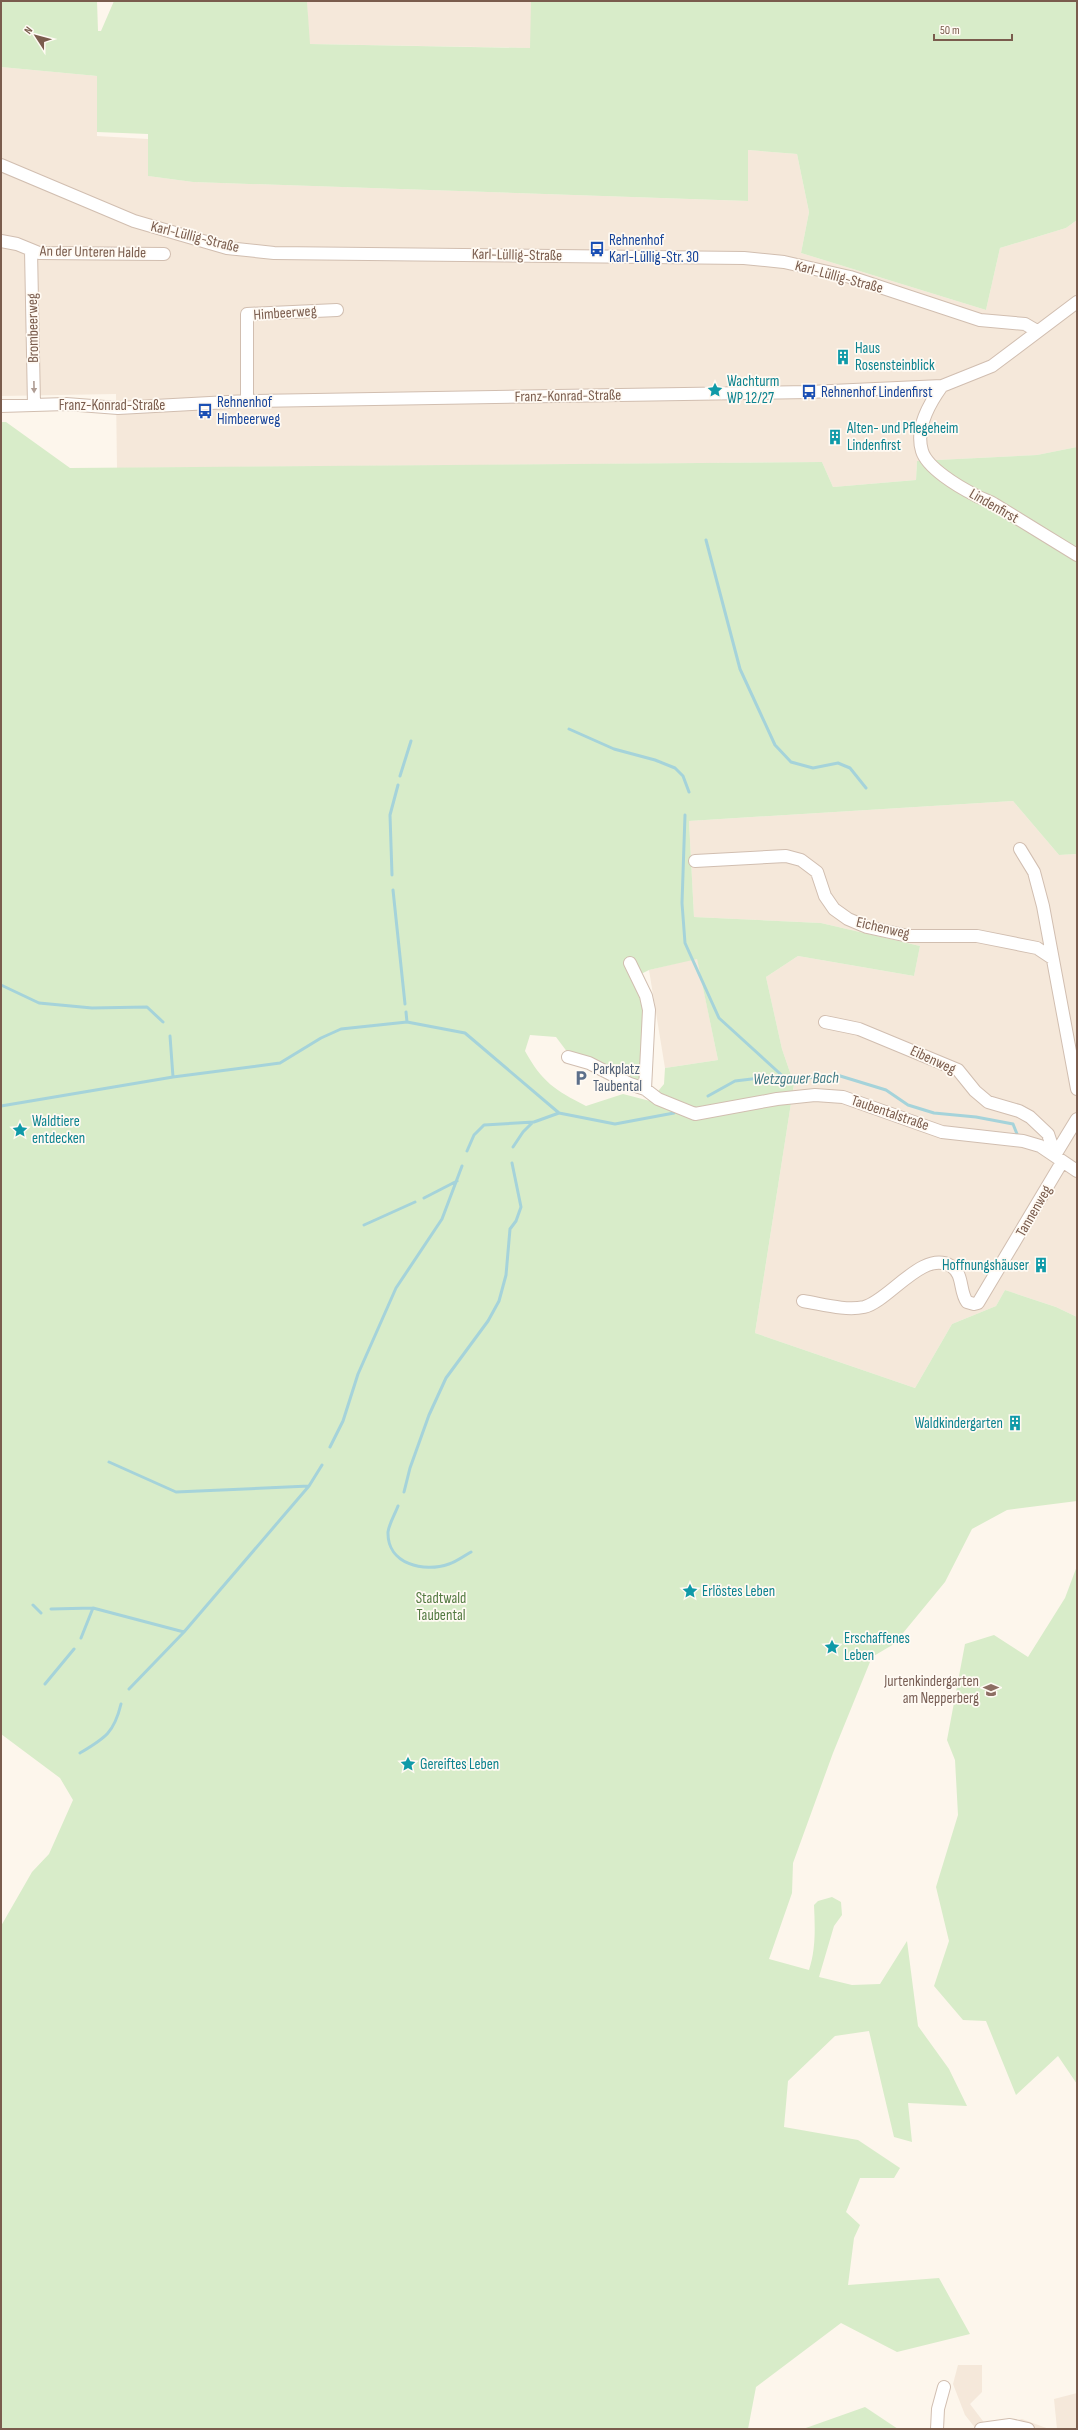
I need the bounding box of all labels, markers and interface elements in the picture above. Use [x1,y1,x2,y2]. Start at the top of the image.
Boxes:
north arrow [16,16,56,56]
scale bar [934,16,1012,42]
text: 50 m [940,23,960,38]
text: N [21,24,35,37]
street label: Karl-Lüllig-Straße [149,217,241,257]
place label: Rehnenhof Karl-Lüllig-Str. 30 [609,231,699,267]
bus stop icon: Rehnenhof Karl-Lüllig-Str. 30 [588,240,606,258]
street label: An der Unteren Halde [39,242,146,262]
street label: Karl-Lüllig-Straße [472,245,562,265]
street label: Karl-Lüllig-Straße [793,256,885,298]
street label: Brombeerweg [23,293,43,363]
street label: Himbeerweg [253,301,317,325]
place label: Haus Rosensteinblick [855,339,935,375]
building icon: Haus Rosensteinblick [834,348,852,366]
place label: Wachturm WP 12/27 [727,372,779,408]
one-way arrow [31,381,37,394]
place icon: Wachturm WP 12/27 [706,381,724,399]
bus stop icon: Rehnenhof Lindenfirst [800,383,818,401]
place label: Rehnenhof Lindenfirst [821,383,933,402]
street label: Franz-Konrad-Straße [515,386,621,406]
place label: Rehnenhof Himbeerweg [217,393,280,429]
street label: Franz-Konrad-Straße [59,396,165,415]
bus stop icon: Rehnenhof Himbeerweg [196,402,214,420]
place label: Alten- und Pflegeheim Lindenfirst [846,419,958,455]
building icon: Alten- und Pflegeheim Lindenfirst [826,428,844,446]
street label: Lindenfirst [966,484,1023,528]
street label: Eichenweg [854,913,912,943]
street label: Eibenweg [907,1041,959,1079]
place label: Parkplatz Taubental [593,1060,642,1096]
parking icon: Parkplatz Taubental [572,1069,590,1087]
water label: Wetzgauer Bach [753,1069,839,1089]
street label: Taubentalstraße [849,1091,931,1135]
place label: Waldtiere entdecken [32,1112,85,1148]
place icon: Waldtiere entdecken [11,1121,29,1139]
street label: Tannenweg [1012,1182,1056,1240]
place label: Hoffnungshäuser [942,1256,1030,1275]
building icon: Hoffnungshäuser [1032,1256,1050,1274]
place label: Waldkindergarten [915,1414,1003,1433]
building icon: Waldkindergarten [1006,1414,1024,1432]
place icon: Erlöstes Leben [681,1582,699,1600]
place label: Erlöstes Leben [702,1582,775,1601]
park label: Stadtwald Taubental [416,1589,466,1625]
place label: Erschaffenes Leben [844,1629,910,1665]
place icon: Erschaffenes Leben [823,1638,841,1656]
place label: Jurtenkindergarten am Nepperberg [883,1672,979,1708]
school or university icon: Jurtenkindergarten am Nepperberg [982,1681,1000,1699]
place icon: Gereiftes Leben [399,1755,417,1773]
place label: Gereiftes Leben [420,1755,499,1774]

